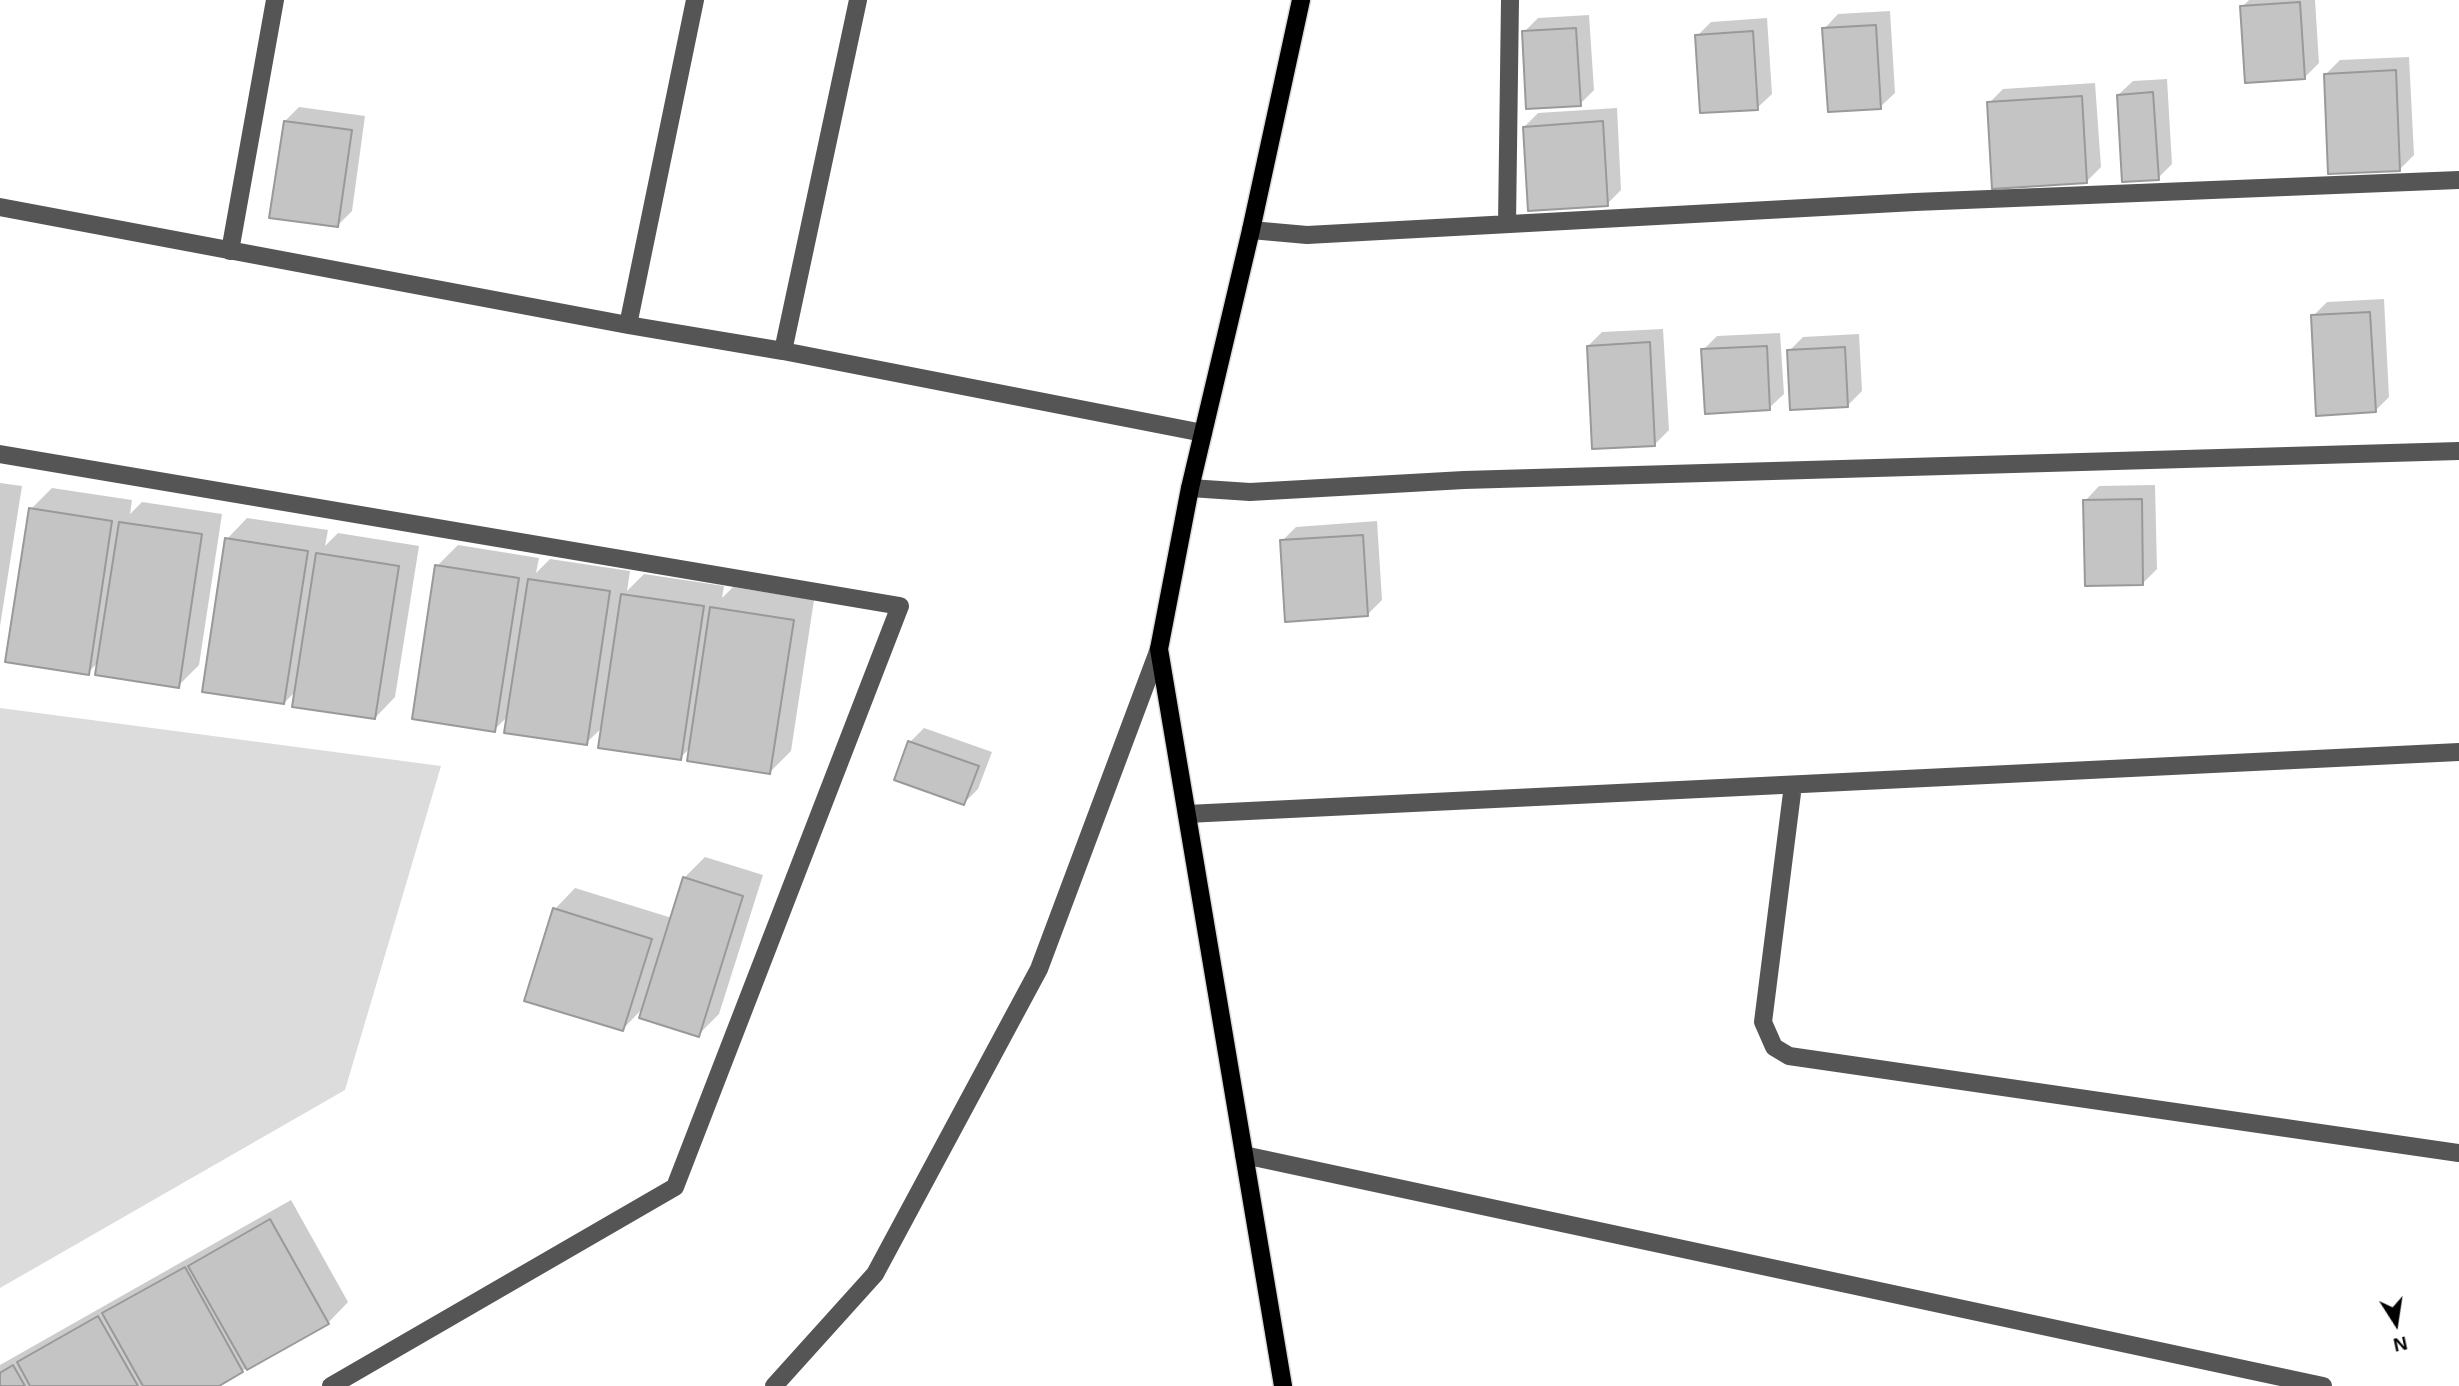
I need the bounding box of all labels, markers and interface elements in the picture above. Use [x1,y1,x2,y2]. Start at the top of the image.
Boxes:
north arrow [2361,1288,2431,1358]
text: N [2392,1332,2409,1356]

